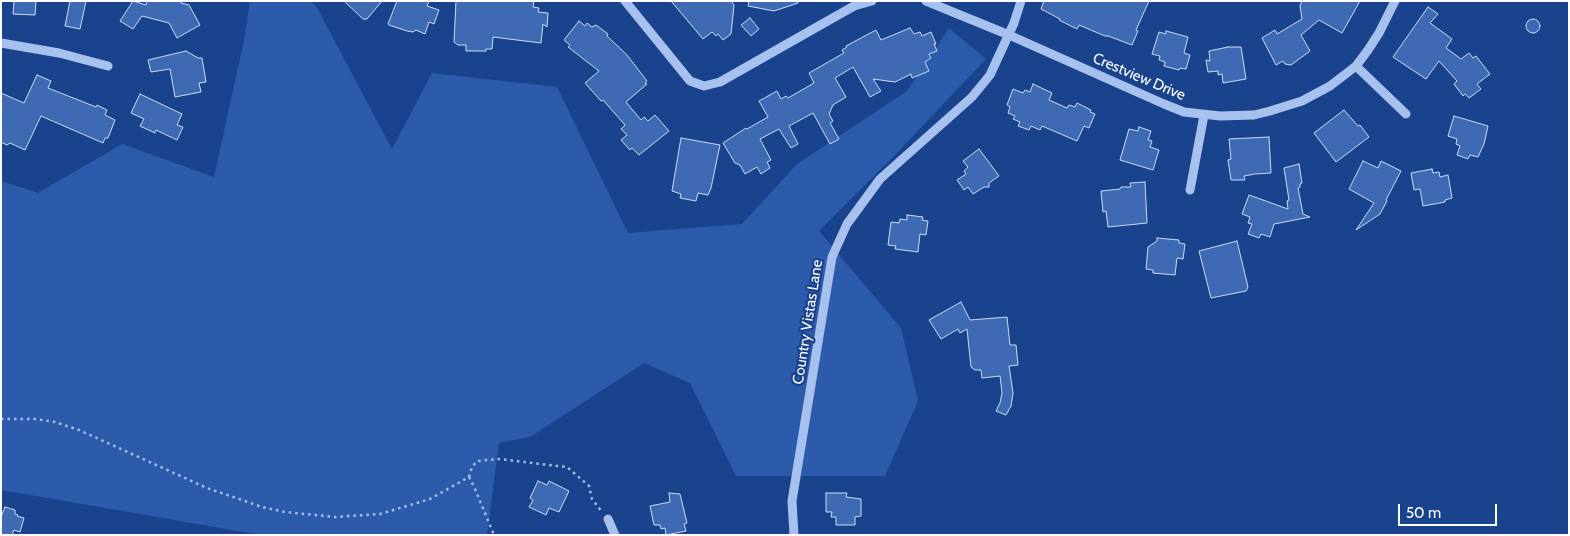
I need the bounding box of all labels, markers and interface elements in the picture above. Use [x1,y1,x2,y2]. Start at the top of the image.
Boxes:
street label: Crestview Drive [1090,49,1188,105]
street label: Country Vistas Lane [789,258,827,386]
scale bar [1400,494,1499,526]
text: 50 m [1406,504,1441,522]

